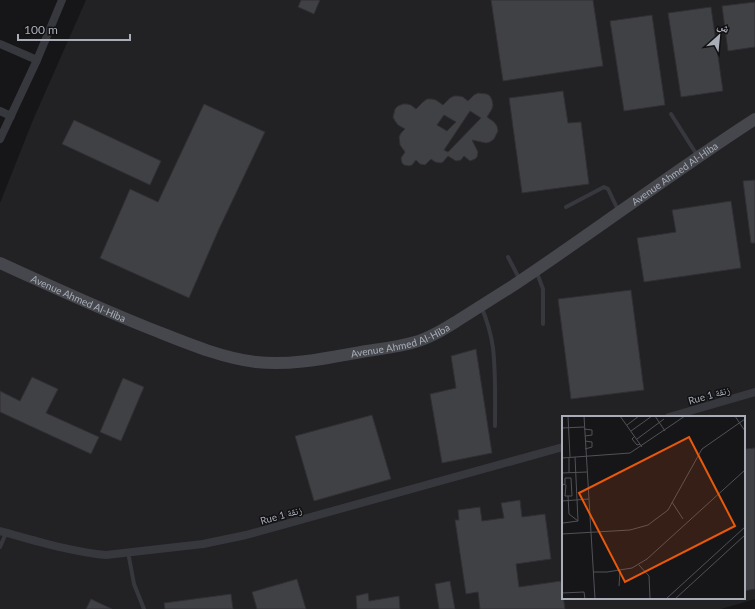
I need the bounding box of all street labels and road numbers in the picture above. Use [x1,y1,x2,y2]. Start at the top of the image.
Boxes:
street label: Avenue Ahmed Al-Hiba [629,139,720,208]
street label: Avenue Ahmed Al-Hiba [29,272,128,324]
street label: Avenue Ahmed Al-Hiba [350,321,452,360]
street label: Rue 1 زنقة [687,383,731,407]
street label: Rue 1 زنقة [259,503,303,527]

